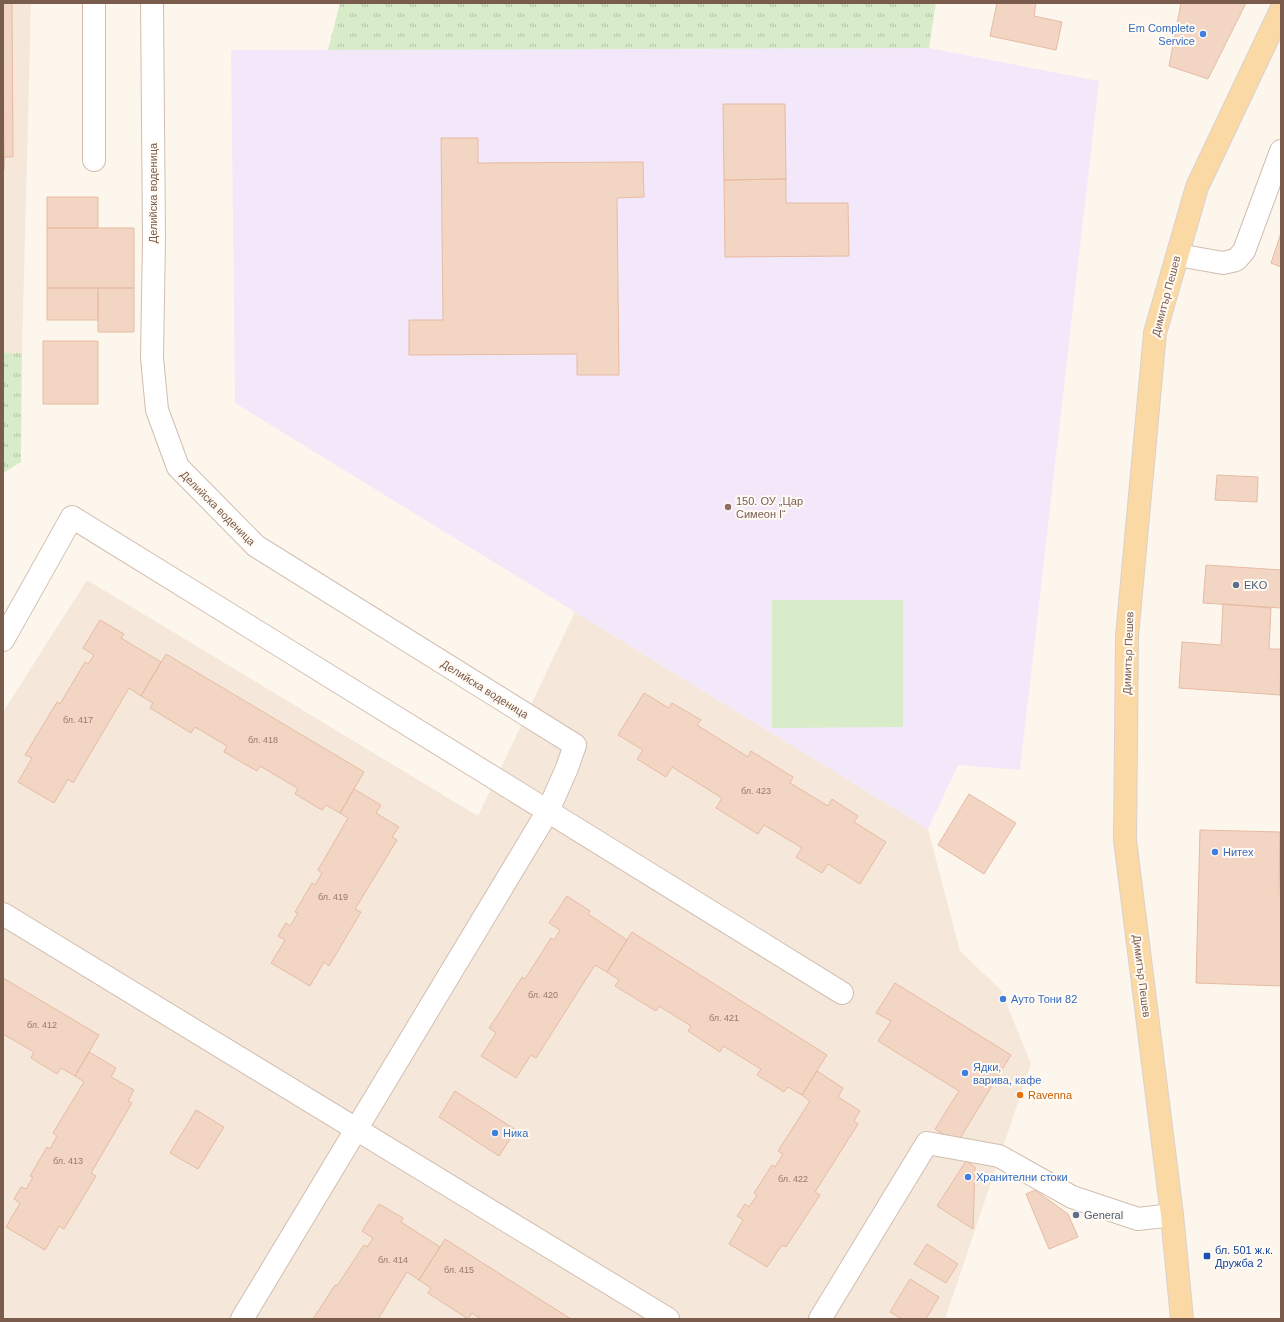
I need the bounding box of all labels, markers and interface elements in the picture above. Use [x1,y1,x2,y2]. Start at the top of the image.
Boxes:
place label: Em Complete Service [1128,22,1195,47]
marker: Em Complete Service [1198,29,1208,39]
street label: Делийска воденица [147,142,159,243]
street label: Димитър Пешев [1149,254,1183,338]
street label: Делийска воденица [178,468,258,548]
place label: 150. ОУ „Цар Симеон I“ [736,495,803,520]
marker: 150. ОУ „Цар Симеон I“ [723,502,733,512]
place label: EKO [1244,579,1268,591]
marker: EKO [1231,580,1241,590]
street label: Димитър Пешев [1121,611,1135,695]
street label: Делийска воденица [439,657,531,721]
house number: бл. 417 [63,715,93,725]
house number: бл. 418 [248,735,278,745]
house number: бл. 423 [741,786,771,796]
place label: Нитех [1223,846,1254,858]
marker: Нитех [1210,847,1220,857]
house number: бл. 419 [318,892,348,902]
street label: Димитър Пешев [1131,934,1153,1018]
house number: бл. 420 [528,990,558,1000]
place label: Ауто Тони 82 [1011,993,1077,1005]
marker: Ауто Тони 82 [998,994,1008,1004]
house number: бл. 421 [709,1013,739,1023]
house number: бл. 412 [27,1020,57,1030]
place label: Ядки, варива, кафе [973,1061,1041,1086]
marker: Ядки, варива, кафе [960,1068,970,1078]
place label: Ravenna [1028,1089,1073,1101]
marker: Ravenna [1015,1090,1025,1100]
place label: Ника [503,1127,529,1139]
marker: Ника [490,1128,500,1138]
house number: бл. 413 [53,1156,83,1166]
place label: Хранителни стоки [976,1171,1068,1183]
marker: Хранителни стоки [963,1172,973,1182]
house number: бл. 422 [778,1174,808,1184]
place label: General [1084,1209,1123,1221]
marker: General [1071,1210,1081,1220]
place label: бл. 501 ж.к. Дружба 2 [1215,1244,1273,1269]
marker: бл. 501 ж.к. Дружба 2 [1202,1251,1212,1261]
house number: бл. 414 [378,1255,408,1265]
house number: бл. 415 [444,1265,474,1275]

